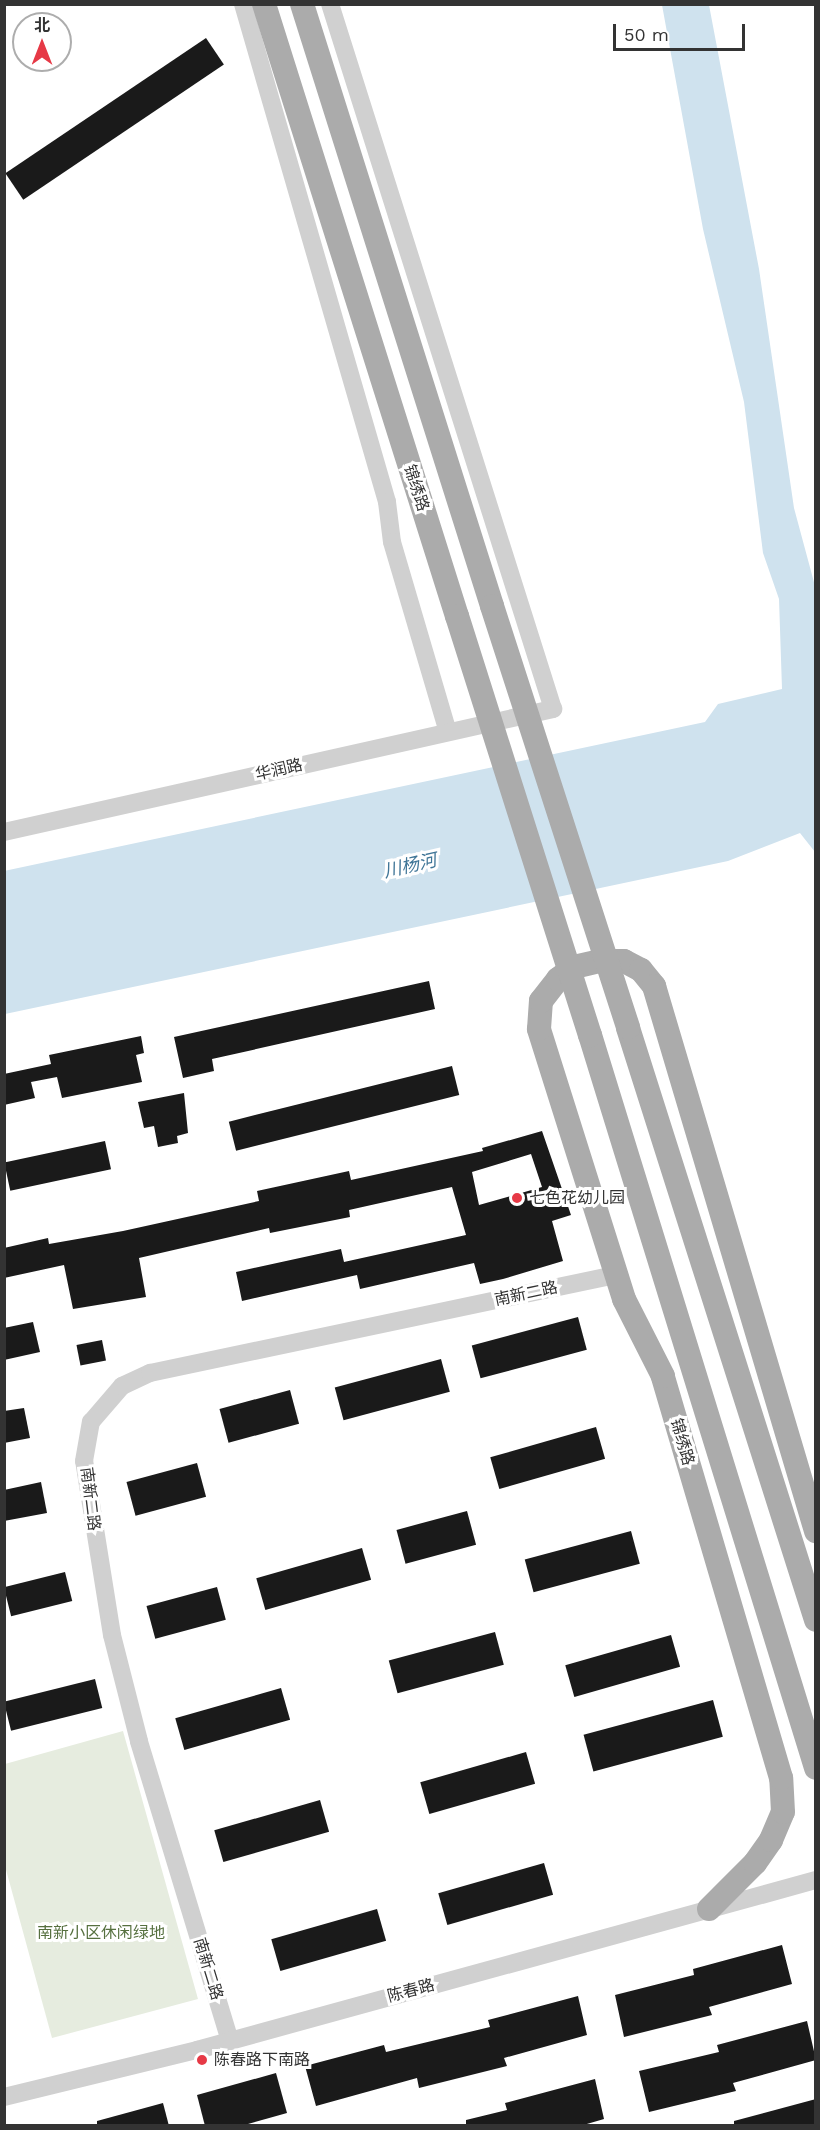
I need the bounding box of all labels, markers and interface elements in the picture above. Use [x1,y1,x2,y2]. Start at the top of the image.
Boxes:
north arrow [12,12,72,72]
scale bar [616,12,748,50]
text: 北 [34,16,50,35]
text: 50 m [624,24,669,45]
street label: 锦绣路 [399,462,433,514]
street label: 华润路 [253,755,305,785]
water label: 川杨河 [381,849,439,883]
place label: 七色花幼儿园 [529,1188,625,1208]
marker: 七色花幼儿园 [510,1191,524,1205]
street label: 南新二路 [493,1278,559,1310]
street label: 锦绣路 [666,1416,698,1468]
street label: 南新二路 [77,1466,103,1532]
park label: 南新小区休闲绿地 [37,1923,165,1943]
street label: 南新二路 [189,1936,227,2002]
street label: 陈春路 [385,1976,437,2006]
place label: 陈春路下南路 [214,2050,310,2070]
marker: 陈春路下南路 [195,2053,209,2067]

